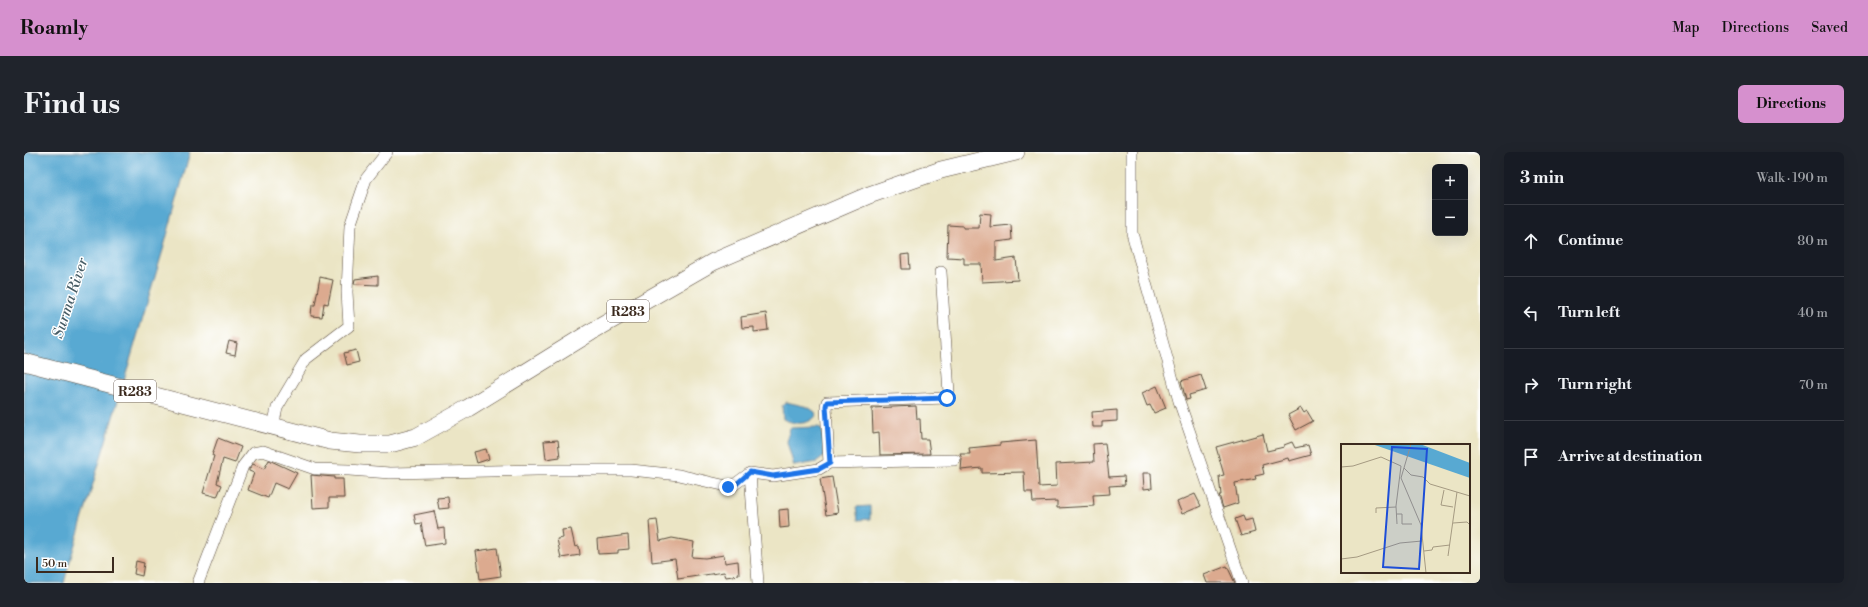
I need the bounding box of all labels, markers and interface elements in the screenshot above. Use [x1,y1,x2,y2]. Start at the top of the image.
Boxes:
text: Roamly [20,16,88,40]
text: Map [1672,19,1700,37]
text: Directions [1722,19,1789,37]
text: Saved [1811,19,1848,37]
button: Directions [1738,85,1844,123]
text: Find us [24,87,120,122]
map controls [1432,164,1468,236]
button: + [1432,164,1468,200]
text: 3 min [1520,167,1564,189]
text: Walk · 190 m [1757,170,1828,186]
button: − [1432,200,1468,236]
icon: ahead [1520,230,1542,252]
text: Continue [1558,231,1623,250]
text: 80 m [1797,233,1828,249]
water label: Surma River [49,255,93,341]
road number: R283 [607,300,649,322]
icon: left [1520,302,1542,324]
text: Turn left [1558,303,1620,322]
text: 40 m [1798,305,1828,321]
icon: right [1520,374,1542,396]
text: Turn right [1558,375,1632,394]
text: 70 m [1799,377,1828,393]
road number: R283 [114,380,156,402]
route start [938,389,956,407]
inset map [1341,444,1470,573]
icon: arrive [1520,446,1542,468]
text: Arrive at destination [1558,447,1702,466]
route end [719,478,737,496]
scale bar [36,555,114,574]
text: 50 m [42,557,67,571]

